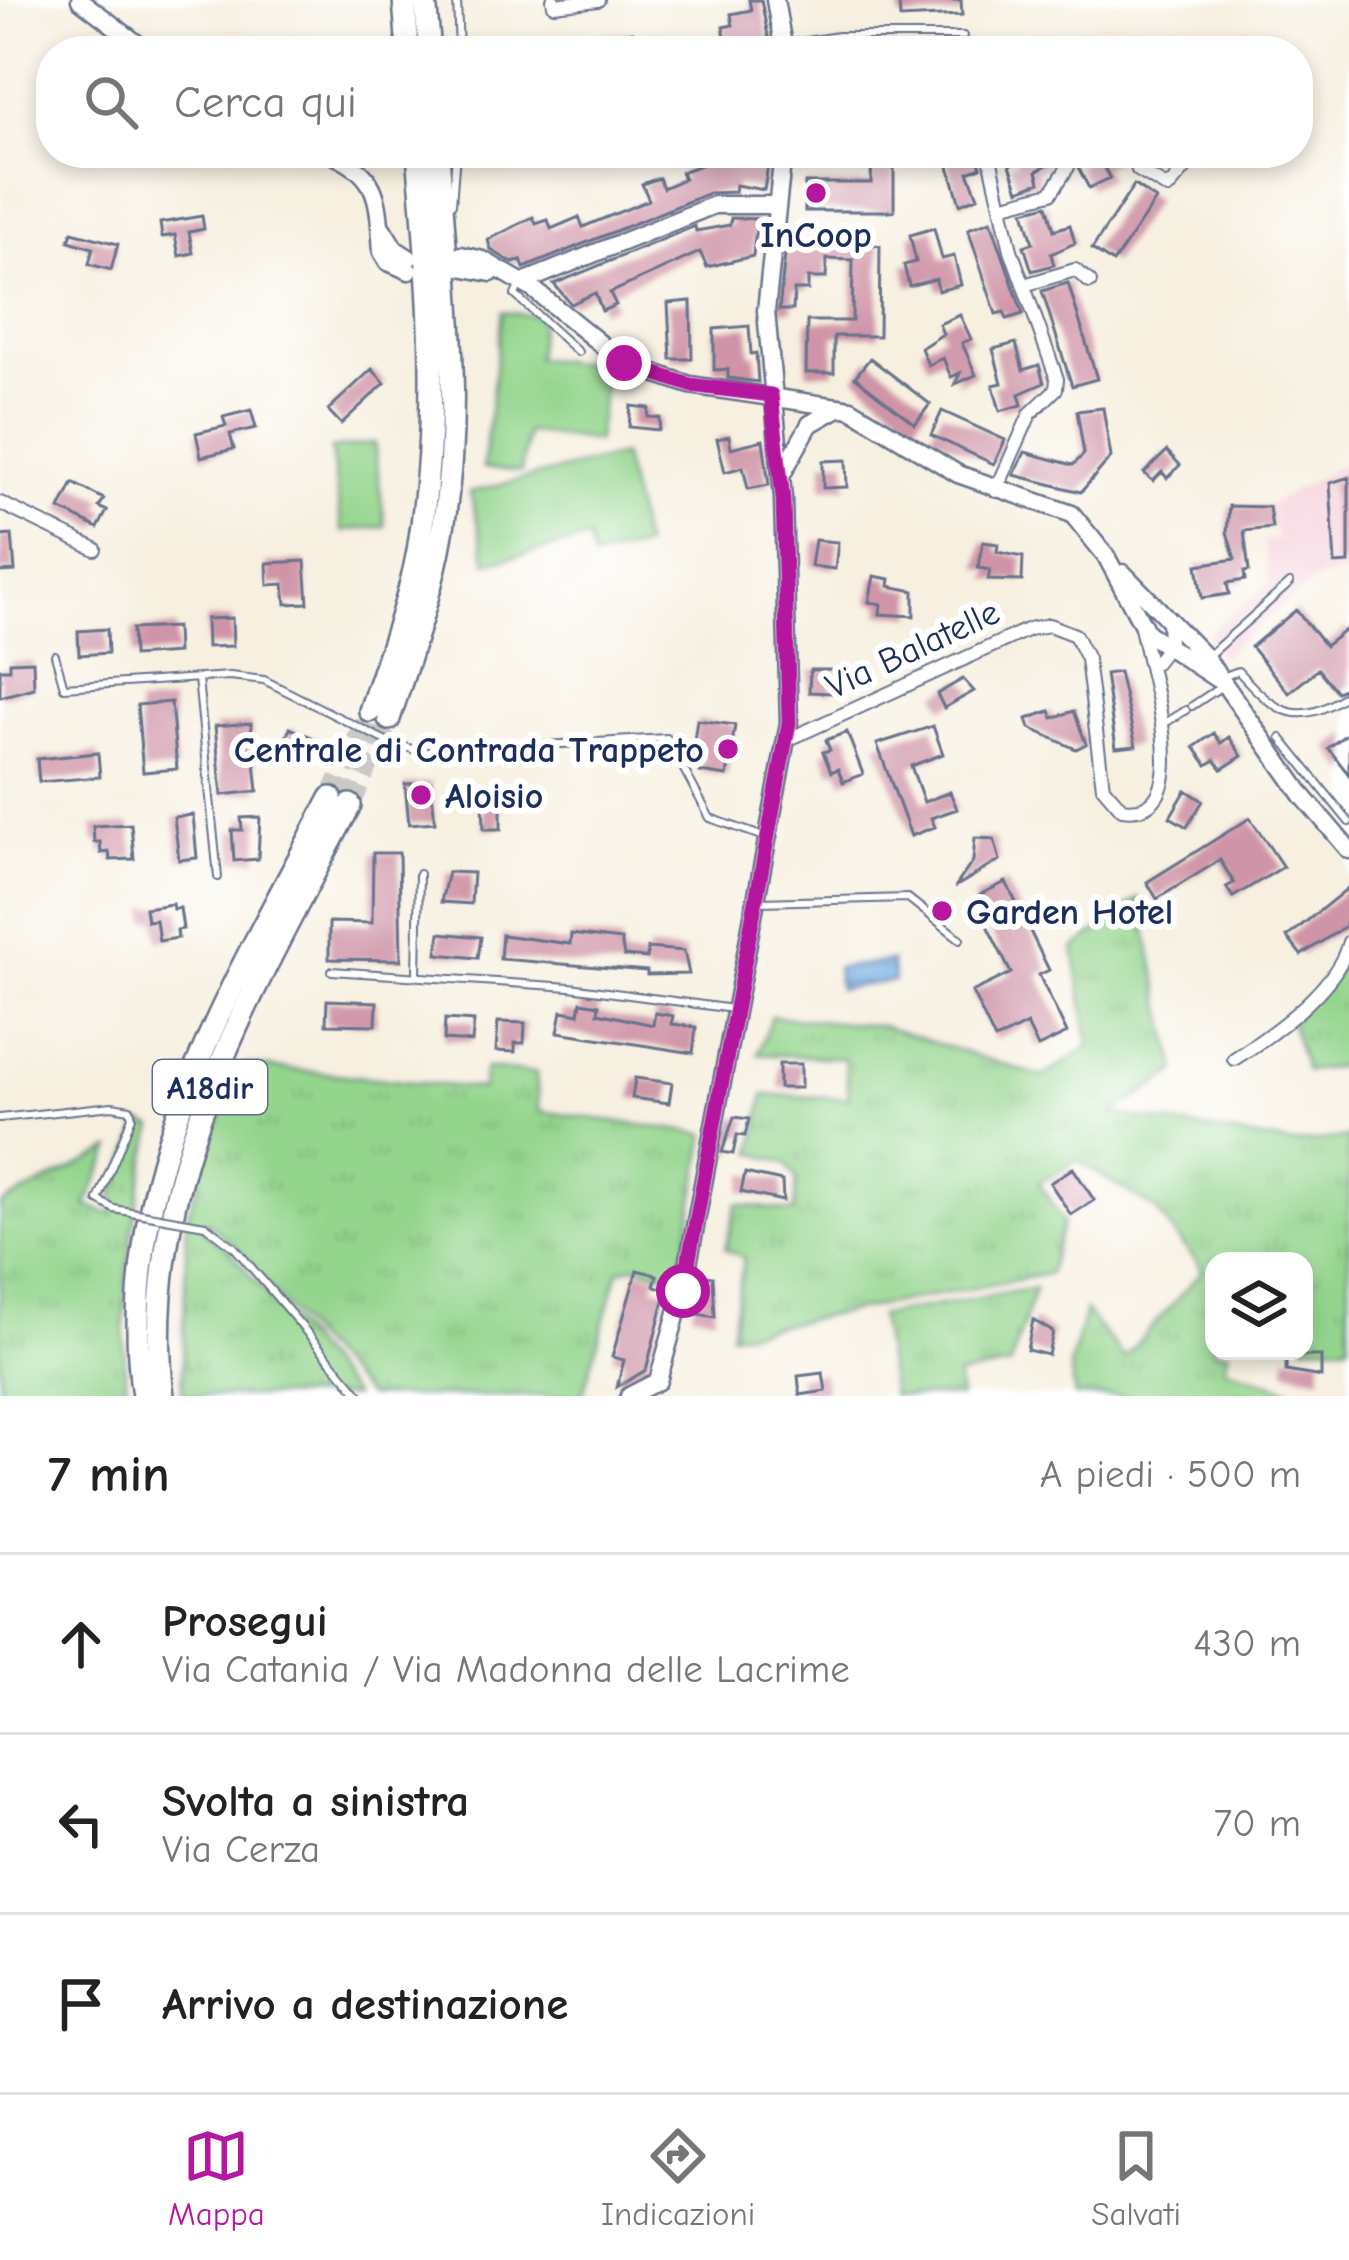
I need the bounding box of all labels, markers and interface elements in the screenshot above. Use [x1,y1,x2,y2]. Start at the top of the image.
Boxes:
search box [36,36,1313,168]
icon: search [78,69,144,135]
text: Cerca qui [174,76,357,128]
marker: InCoop [803,180,829,206]
place label: InCoop [760,215,872,256]
route end [597,336,651,390]
street label: Via Balatelle [819,591,1006,707]
place label: Centrale di Contrada Trappeto [234,730,704,771]
marker: Centrale di Contrada Trappeto [715,736,741,762]
place label: Aloisio [445,776,543,817]
marker: Aloisio [408,782,434,808]
place label: Garden Hotel [966,892,1173,933]
marker: Garden Hotel [929,898,955,924]
road number: A18dir [153,1060,267,1114]
map controls [1205,1252,1313,1360]
button: layers [1205,1252,1313,1360]
route start [656,1264,710,1318]
text: 7 min [48,1445,170,1504]
text: A piedi · 500 m [1040,1452,1301,1497]
text: Prosegui [162,1595,328,1647]
icon: ahead [48,1611,114,1677]
text: 430 m [1193,1621,1301,1666]
text: Via Catania / Via Madonna delle Lacrime [162,1647,850,1692]
text: Svolta a sinistra [162,1775,469,1827]
icon: left [48,1791,114,1857]
text: 70 m [1214,1801,1301,1846]
text: Via Cerza [162,1827,320,1872]
icon: arrive [48,1971,114,2037]
text: Arrivo a destinazione [162,1978,568,2030]
tab: Mappa [168,2123,265,2233]
tab: Indicazioni [601,2123,755,2233]
tab: Salvati [1091,2123,1181,2233]

